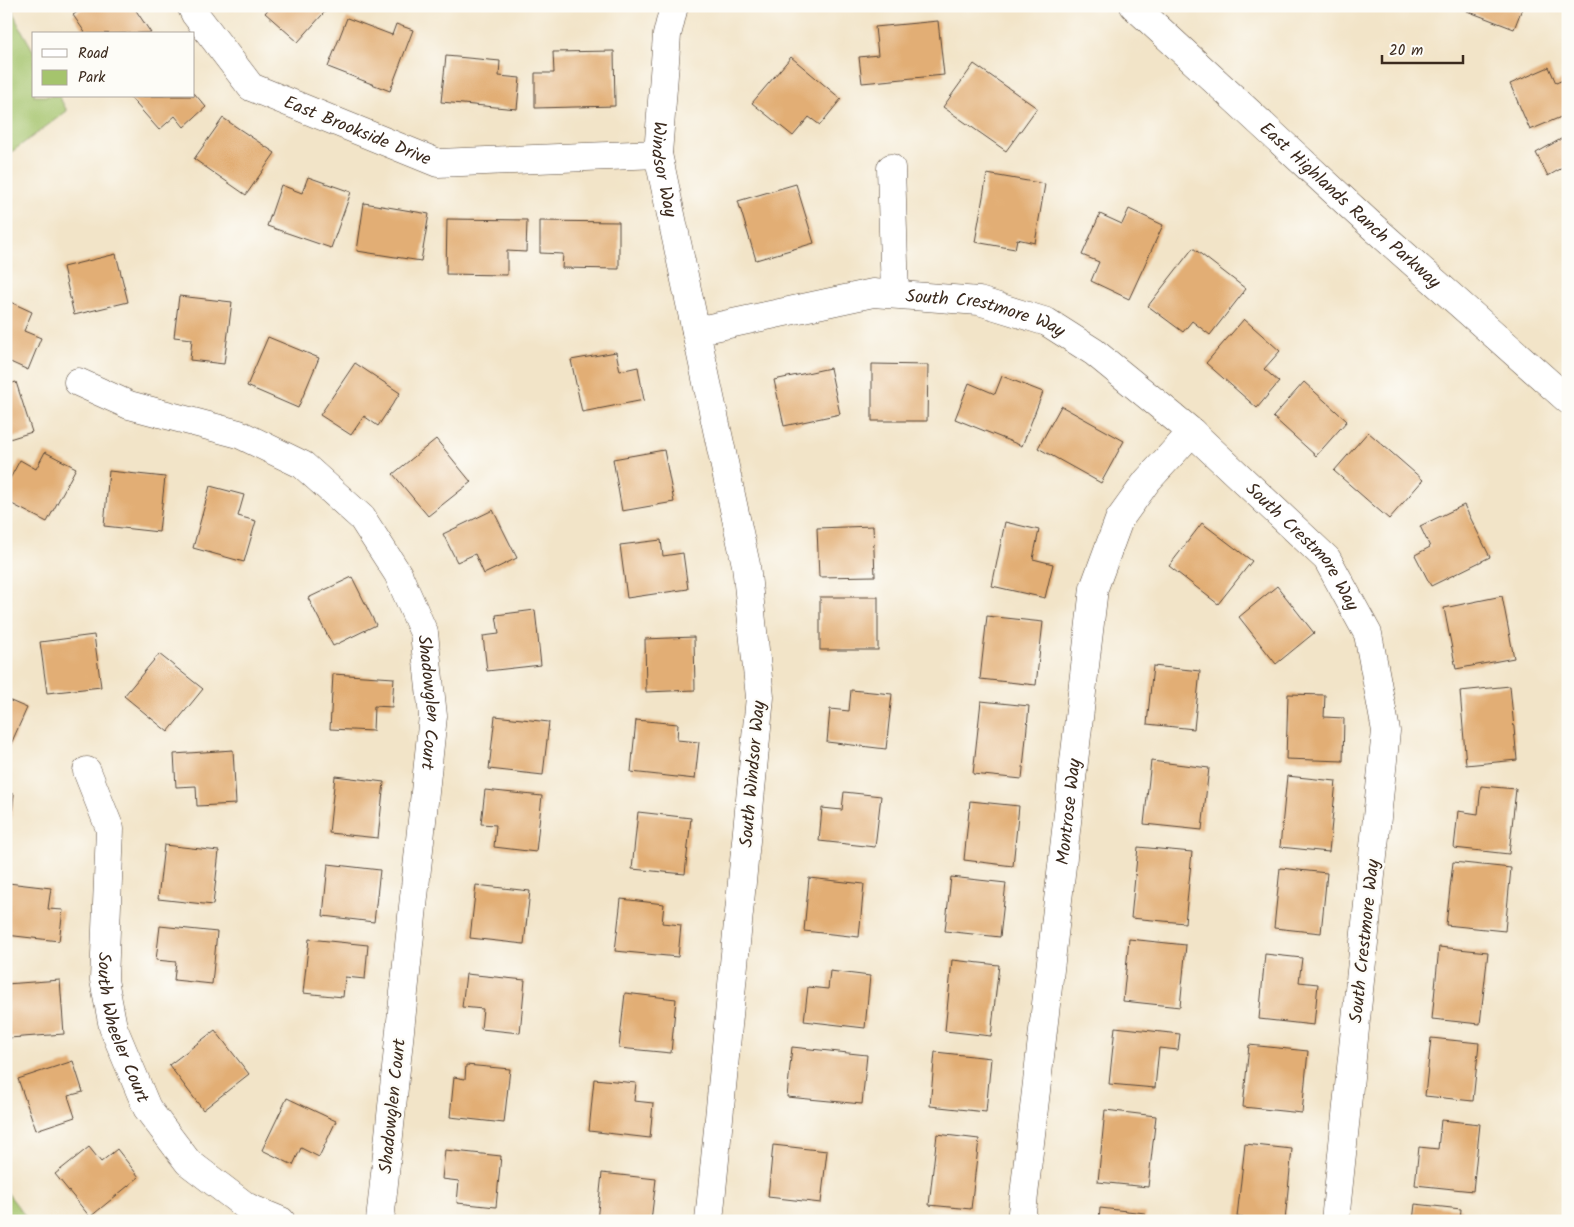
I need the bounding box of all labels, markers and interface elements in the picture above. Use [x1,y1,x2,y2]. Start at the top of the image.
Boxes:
legend [32,32,195,98]
scale bar [1382,32,1463,64]
text: 20 m [1389,39,1423,63]
text: Road [78,42,109,66]
text: Park [78,66,106,90]
street label: East Brookside Drive [279,89,435,175]
street label: East Highlands Ranch Parkway [1252,116,1447,297]
street label: Windsor Way [642,120,684,221]
street label: South Crestmore Way [904,282,1071,346]
street label: South Crestmore Way [1238,476,1366,617]
street label: Shadowglen Court [408,634,446,772]
street label: South Windsor Way [733,699,774,849]
street label: Montrose Way [1049,757,1090,867]
street label: South Crestmore Way [1342,857,1389,1024]
street label: South Wheeler Court [88,952,157,1109]
street label: Shadowglen Court [372,1036,415,1175]

